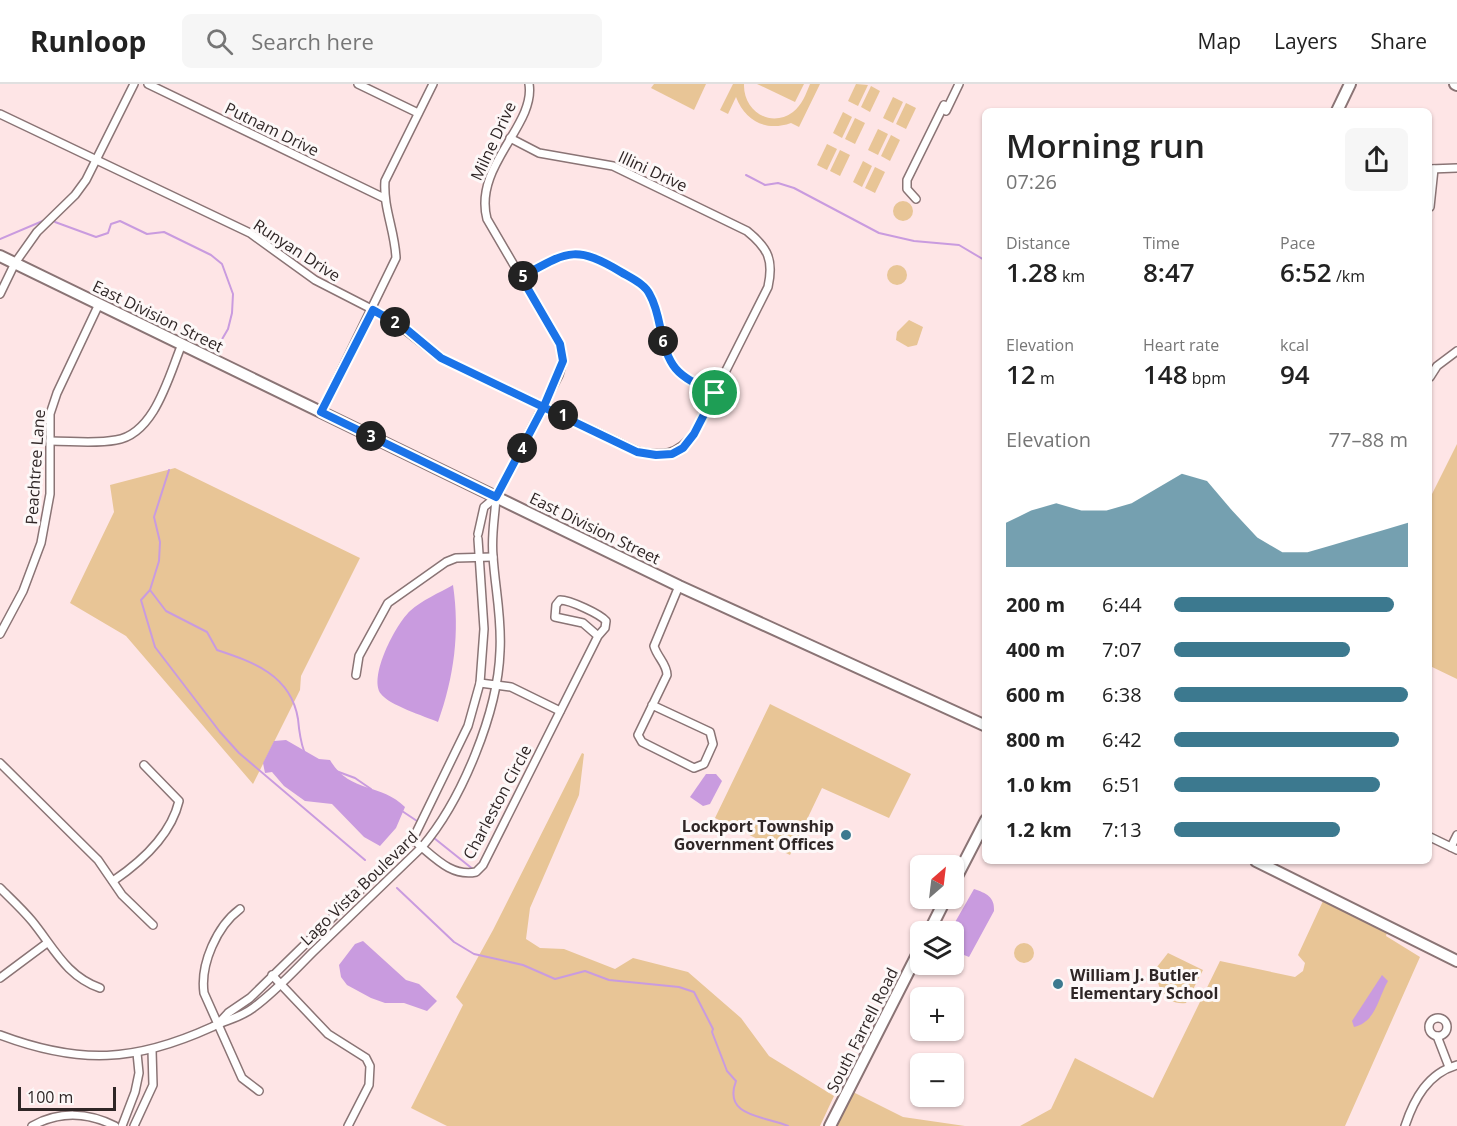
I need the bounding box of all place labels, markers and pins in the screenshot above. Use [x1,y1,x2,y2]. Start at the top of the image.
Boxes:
pin: 5 [508,261,538,291]
pin: 2 [380,307,410,337]
pin: 6 [648,326,678,356]
pin [689,367,740,418]
pin: 1 [548,400,578,430]
pin: 3 [356,421,386,451]
pin: 4 [507,433,537,463]
place label: Lockport Township Government Offices [674,815,834,855]
marker: Lockport Township Government Offices [839,828,853,842]
place label: William J. Butler Elementary School [1070,964,1218,1004]
marker: William J. Butler Elementary School [1051,977,1065,991]

